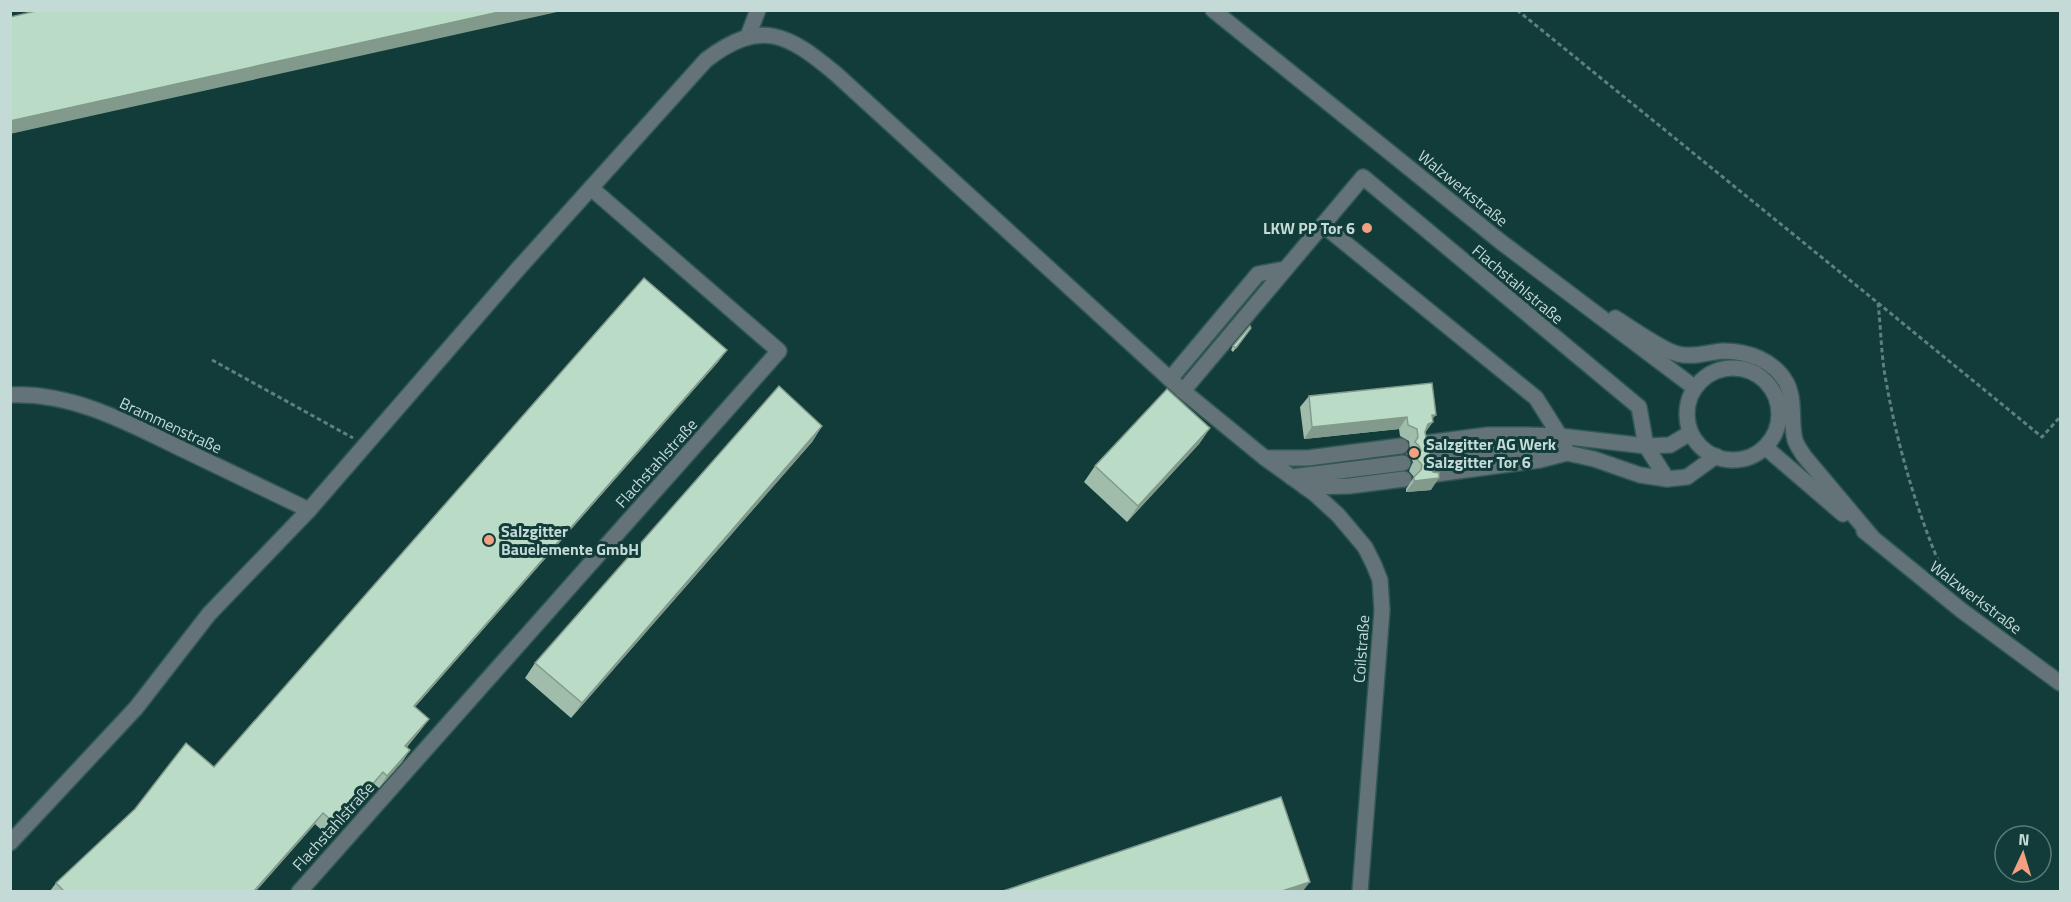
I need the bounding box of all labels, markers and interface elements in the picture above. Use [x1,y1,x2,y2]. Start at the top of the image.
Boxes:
street label: Walzwerkstraße [1413,144,1513,232]
place label: LKW PP Tor 6 [1263,216,1355,240]
marker: LKW PP Tor 6 [1360,221,1374,235]
street label: Flachstahlstraße [1467,239,1569,329]
street label: Brammenstraße [116,391,226,459]
street label: Flachstahlstraße [609,413,703,513]
place label: Salzgitter AG Werk Salzgitter Tor 6 [1426,432,1557,474]
marker: Salzgitter AG Werk Salzgitter Tor 6 [1407,446,1421,460]
place label: Salzgitter Bauelemente GmbH [501,519,639,561]
marker: Salzgitter Bauelemente GmbH [482,533,496,547]
street label: Walzwerkstraße [1925,554,2027,640]
street label: Coilstraße [1347,614,1375,684]
street label: Flachstahlstraße [286,776,380,876]
north arrow [1993,824,2053,884]
text: N [2018,827,2030,851]

